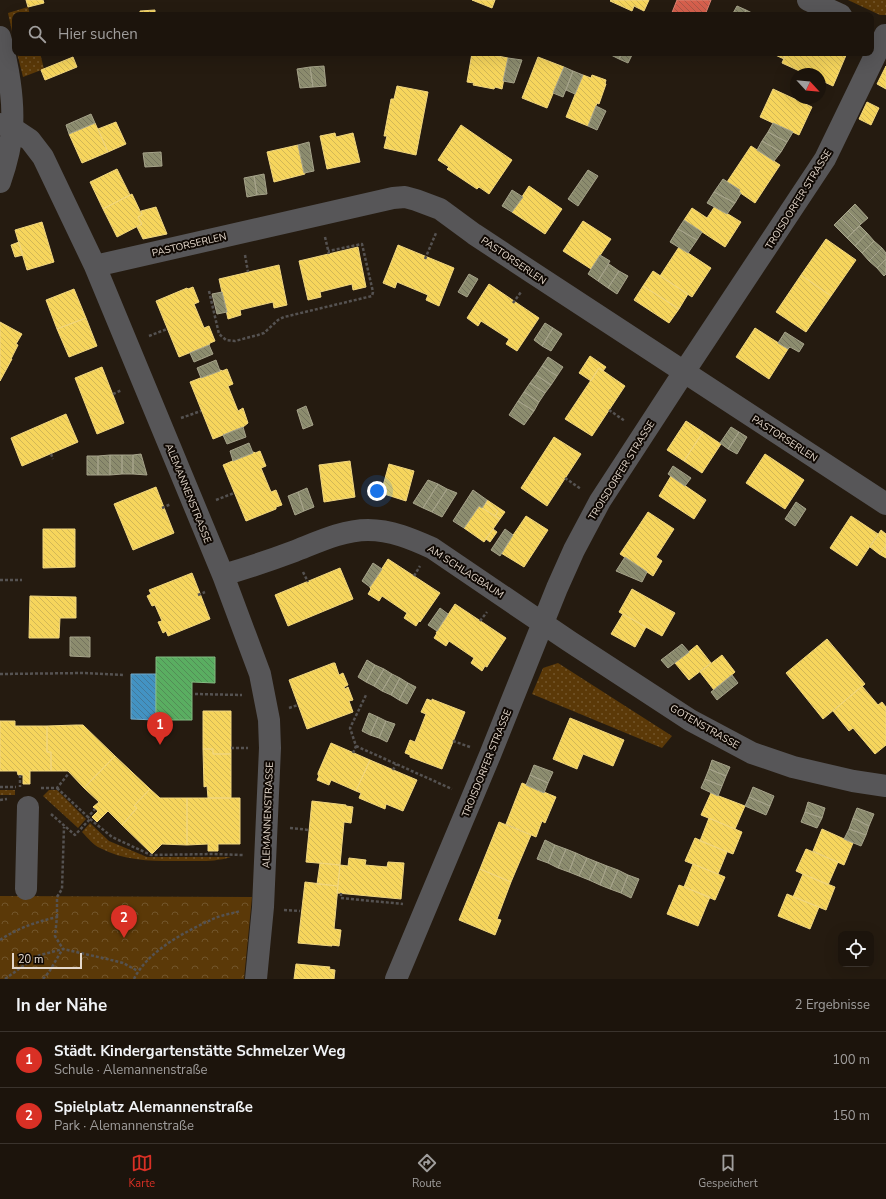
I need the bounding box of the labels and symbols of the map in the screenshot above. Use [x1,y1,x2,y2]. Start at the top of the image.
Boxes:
north arrow [790,68,826,104]
street label: TROISDORFER STRASSE [762,147,835,252]
street label: PASTORSERLEN [151,230,228,260]
street label: PASTORSERLEN [478,234,549,288]
street label: PASTORSERLEN [749,412,820,465]
street label: TROISDORFER STRASSE [585,418,658,523]
street label: ALEMANNENSTRASSE [162,441,215,545]
your location [367,481,387,501]
street label: AM SCHLAGBAUM [425,542,506,602]
street label: GOTENSTRASSE [667,701,742,752]
street label: TROISDORFER STRASSE [459,707,515,819]
pin: 1 [147,712,173,745]
street label: ALEMANNENSTRASSE [259,761,277,868]
pin: 2 [111,905,137,938]
scale bar [12,951,82,970]

